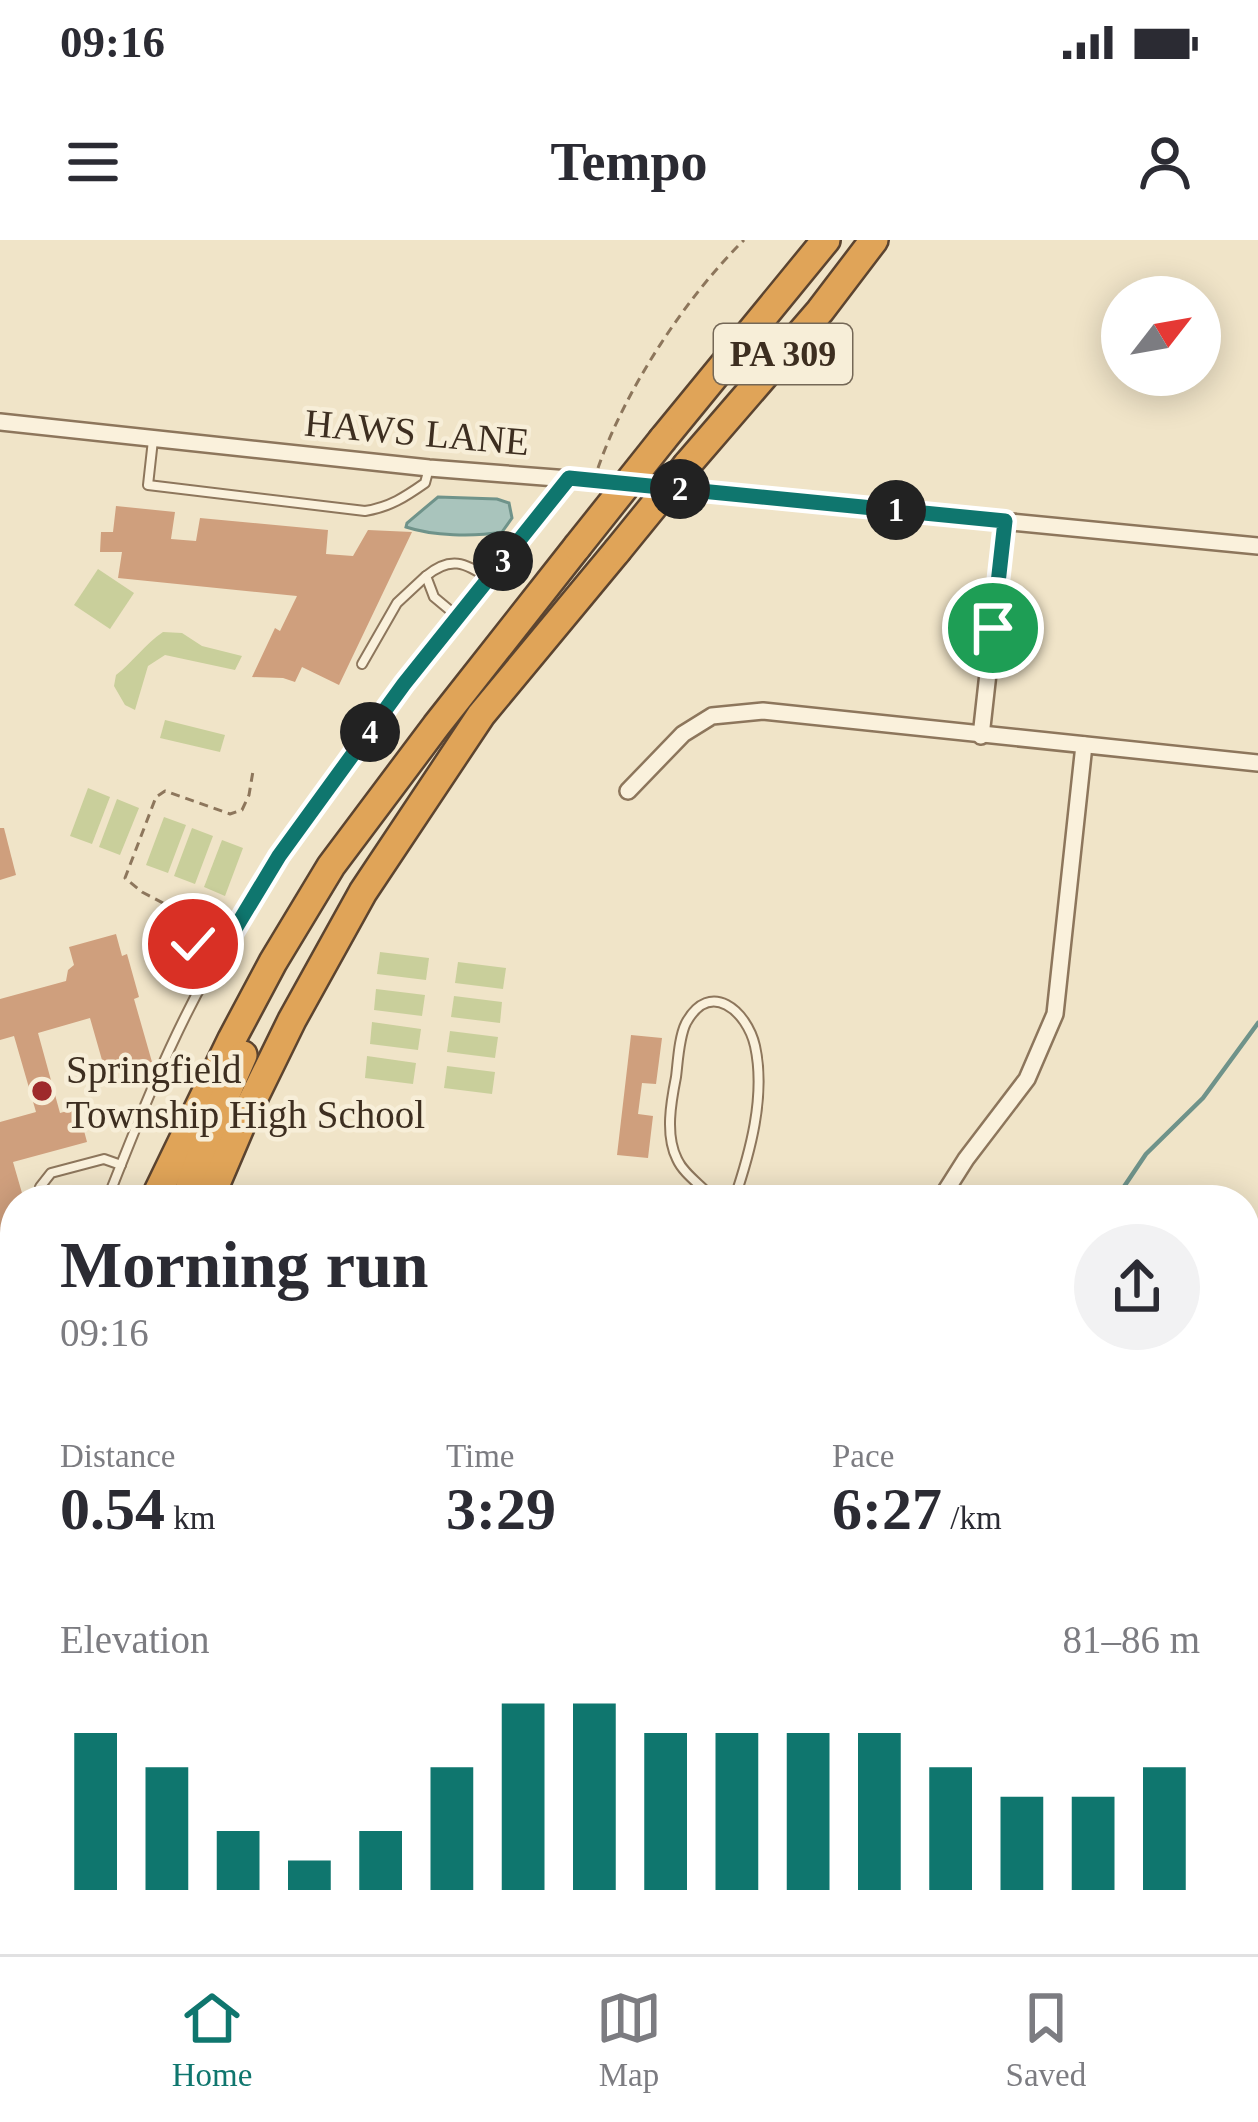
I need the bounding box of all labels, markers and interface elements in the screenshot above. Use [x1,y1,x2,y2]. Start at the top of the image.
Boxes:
text: 09:16 [60,17,165,67]
icon: menu [60,129,126,195]
icon: person [1132,129,1198,195]
text: Tempo [550,132,708,192]
north arrow [1101,276,1221,396]
map controls [1101,276,1221,396]
road number: PA 309 [714,324,852,384]
street label: HAWS LANE [303,401,531,463]
pin: 2 [650,459,710,519]
text: 2 [672,471,688,507]
pin: 1 [866,480,926,540]
text: 1 [888,492,904,528]
pin: 3 [473,531,533,591]
text: 3 [495,543,511,579]
pin [942,577,1044,679]
icon: arrive [960,595,1026,661]
pin: 4 [340,702,400,762]
text: 4 [362,714,378,750]
pin [142,893,244,995]
icon: check [160,911,226,977]
place label: Springfield Township High School [66,1048,425,1137]
marker: Springfield Township High School [29,1078,55,1104]
button: share [1074,1224,1200,1350]
text: Morning run [60,1228,429,1301]
text: 09:16 [60,1311,149,1354]
text: Distance [60,1438,175,1474]
text: Time [446,1438,514,1474]
text: Pace [832,1438,894,1474]
text: 0.54 [60,1476,165,1542]
text: 3:29 [446,1476,556,1542]
text: 6:27 [832,1476,942,1542]
text: km [165,1500,215,1536]
text: /km [942,1500,1002,1536]
text: Elevation [60,1618,209,1661]
text: 81–86 m [1062,1618,1200,1661]
tab: Home [172,1985,252,2094]
tab: Map [596,1985,662,2094]
tab: Saved [1006,1985,1086,2094]

